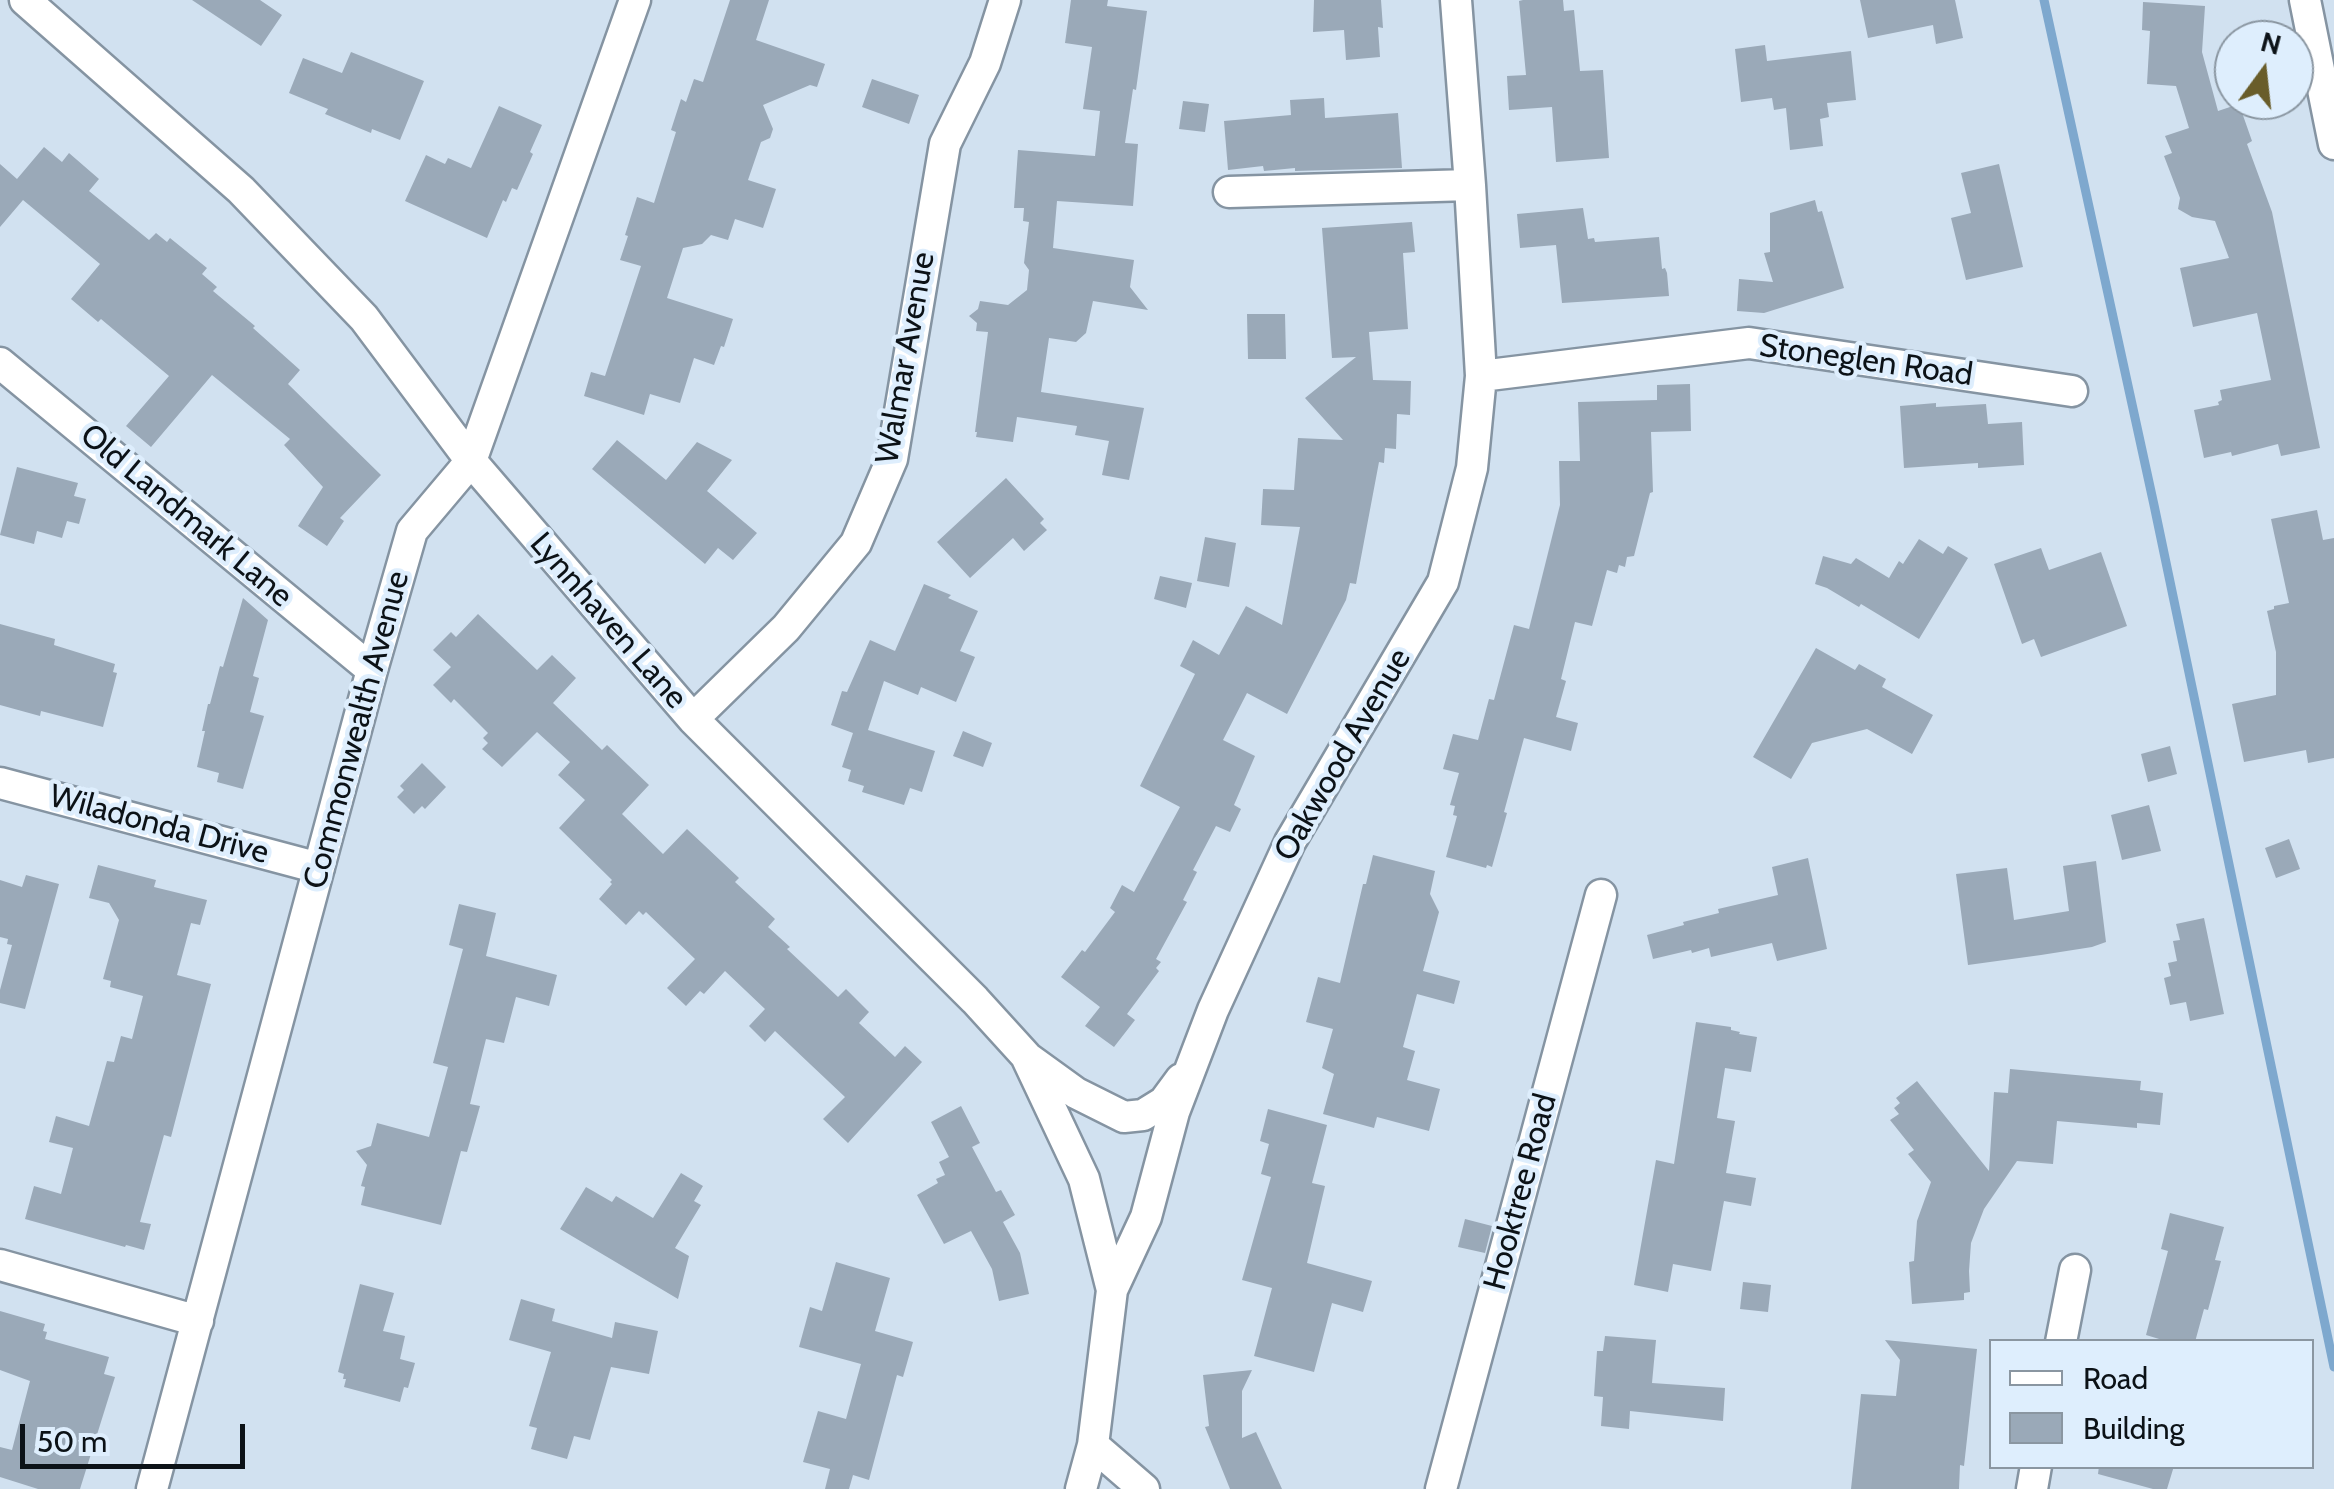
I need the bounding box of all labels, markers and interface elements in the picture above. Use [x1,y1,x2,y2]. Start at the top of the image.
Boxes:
north arrow [2214,20,2314,120]
text: N [2257,24,2285,62]
street label: Walmar Avenue [869,249,943,467]
street label: Stoneglen Road [1757,327,1975,395]
street label: Old Landmark Lane [72,416,300,616]
street label: Lynnhaven Lane [521,525,695,717]
street label: Commonwealth Avenue [296,567,418,893]
street label: Oakwood Avenue [1267,642,1419,868]
street label: Wiladonda Drive [45,777,273,873]
street label: Hooktree Road [1476,1090,1566,1294]
legend [1989,1339,2314,1469]
text: Road [2083,1360,2148,1397]
scale bar [25,1404,250,1466]
text: Building [2083,1410,2185,1447]
text: 50 m [37,1423,107,1460]

